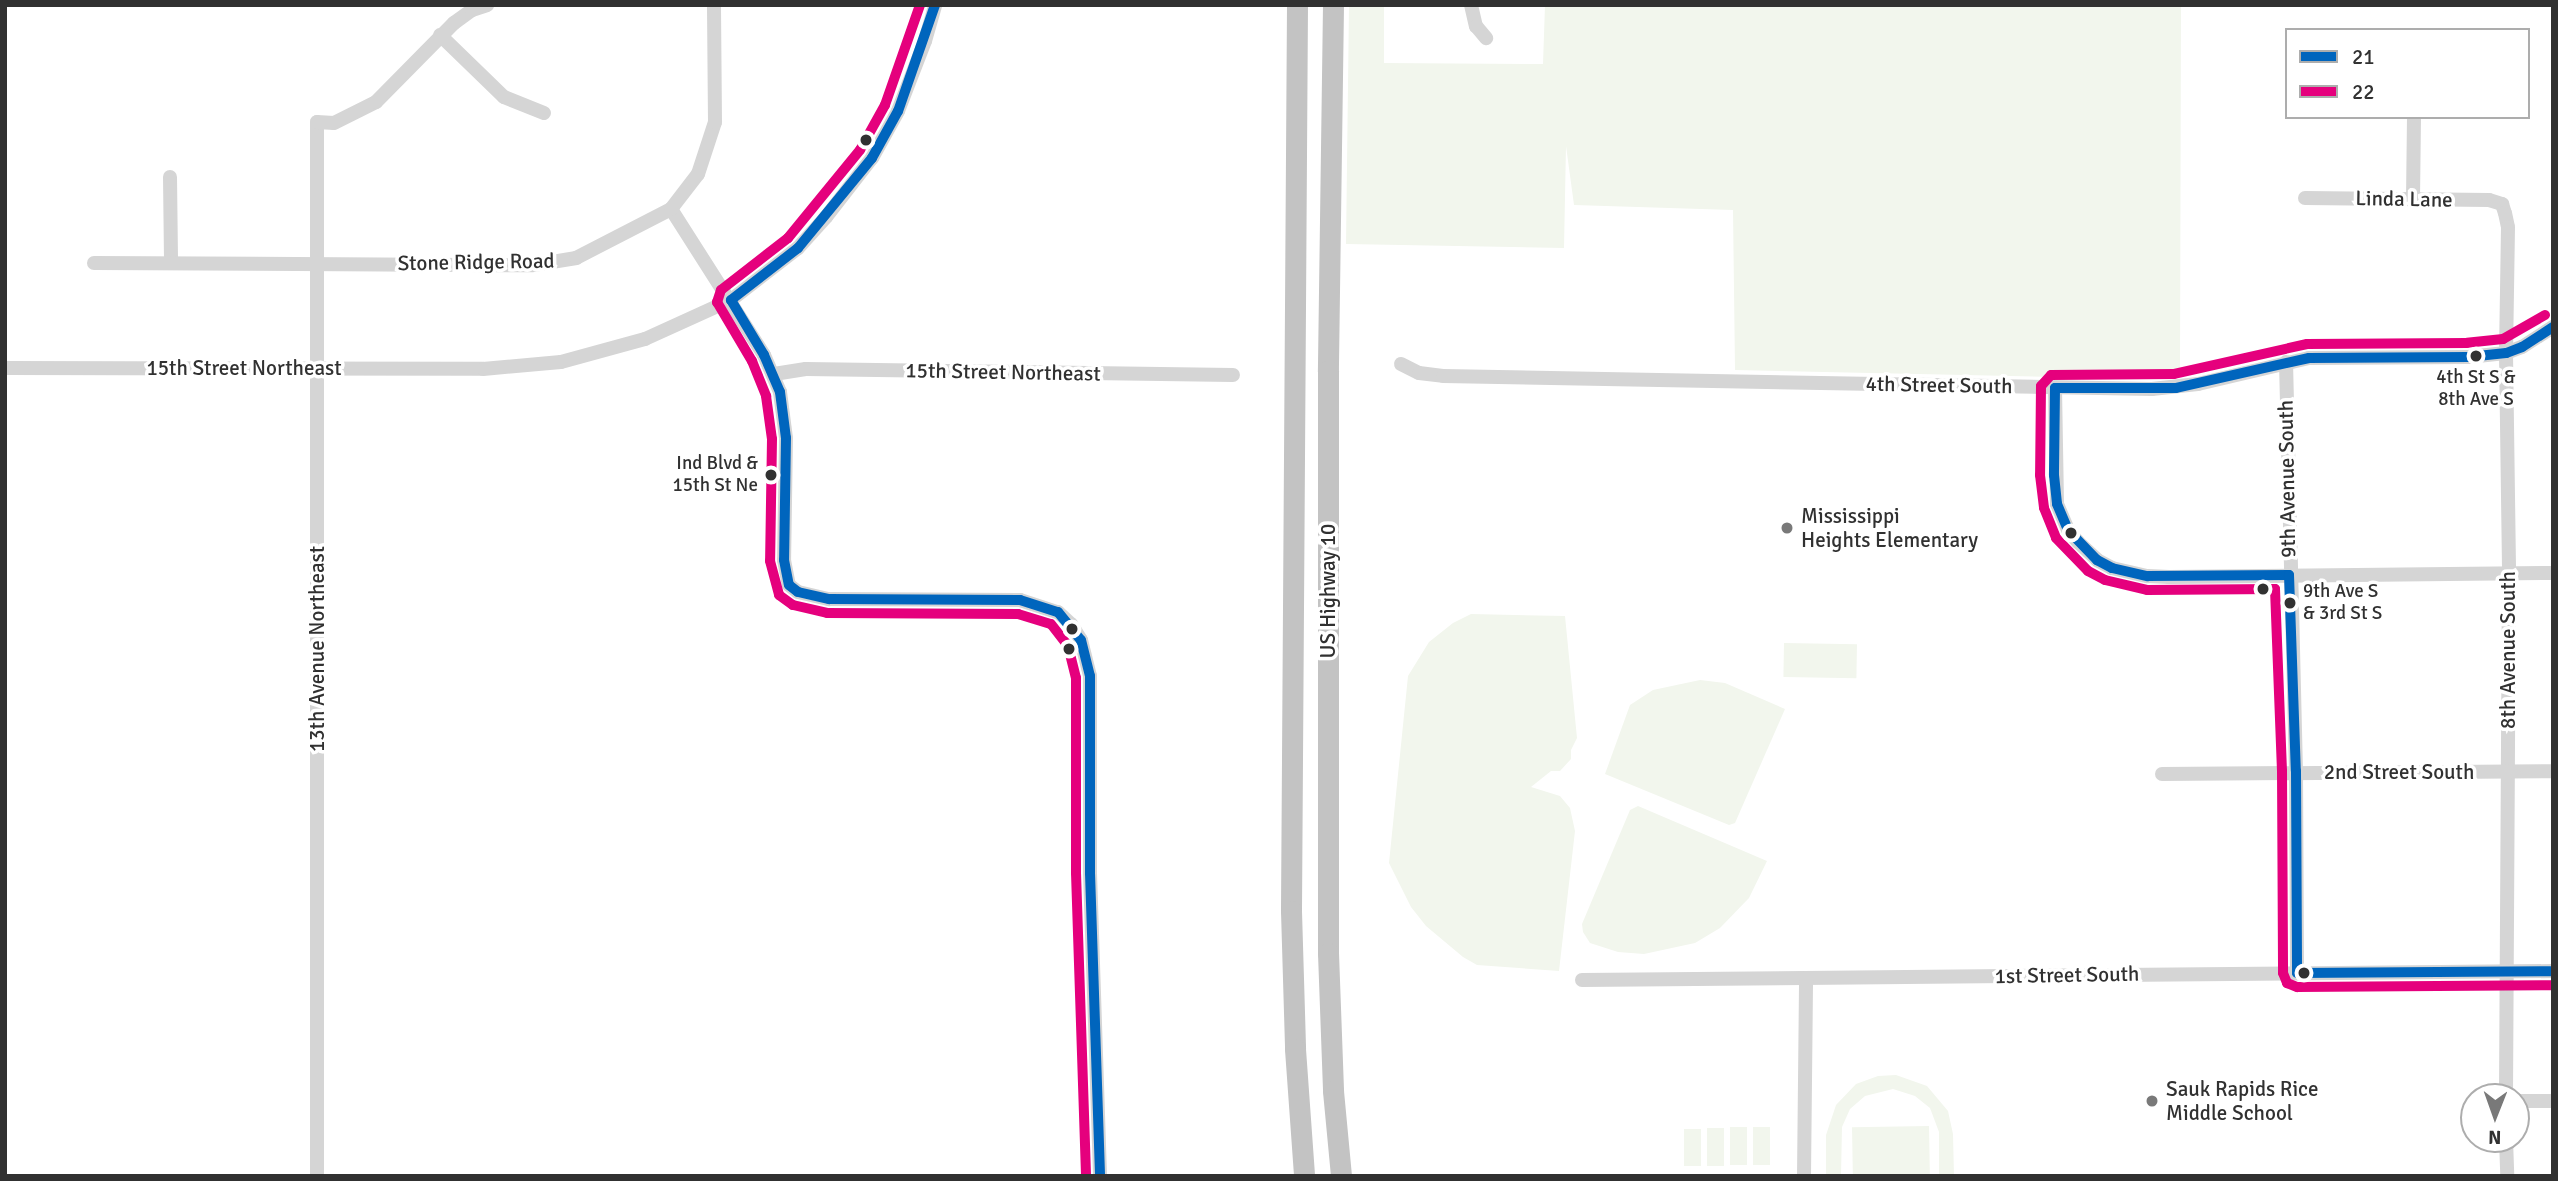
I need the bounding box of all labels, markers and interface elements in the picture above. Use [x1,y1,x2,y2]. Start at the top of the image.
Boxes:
legend [2285,28,2530,119]
text: 21 [2352,44,2375,70]
text: 22 [2352,79,2375,105]
unlabelled marker [859,133,873,147]
street label: Linda Lane [2355,186,2453,212]
street label: Stone Ridge Road [397,248,555,276]
marker: 4th St S & 8th Ave S [2469,349,2483,363]
street label: 15th Street Northeast [146,355,342,381]
street label: 15th Street Northeast [905,358,1101,386]
place label: 4th St S & 8th Ave S [2436,367,2516,411]
street label: 4th Street South [1865,371,2013,399]
street label: 9th Avenue South [2273,400,2301,558]
place label: Ind Blvd & 15th St Ne [673,453,758,497]
marker: Ind Blvd & 15th St Ne [764,468,778,482]
place label: Mississippi Heights Elementary [1801,503,1978,553]
marker: Mississippi Heights Elementary [1779,520,1795,536]
street label: US Highway 10 [1315,524,1341,658]
unlabelled marker [2064,526,2078,540]
street label: 13th Avenue Northeast [304,546,330,752]
street label: 8th Avenue South [2495,571,2521,729]
place label: 9th Ave S & 3rd St S [2303,581,2382,625]
unlabelled marker [2256,582,2270,596]
marker: 9th Ave S & 3rd St S [2283,596,2297,610]
unlabelled marker [1065,622,1079,636]
unlabelled marker [1062,642,1076,656]
street label: 2nd Street South [2324,759,2474,785]
street label: 1st Street South [1994,961,2140,989]
unlabelled marker [2297,966,2311,980]
place label: Sauk Rapids Rice Middle School [2166,1076,2318,1126]
north arrow [2460,1083,2530,1153]
marker: Sauk Rapids Rice Middle School [2144,1093,2160,1109]
text: N [2488,1125,2501,1149]

